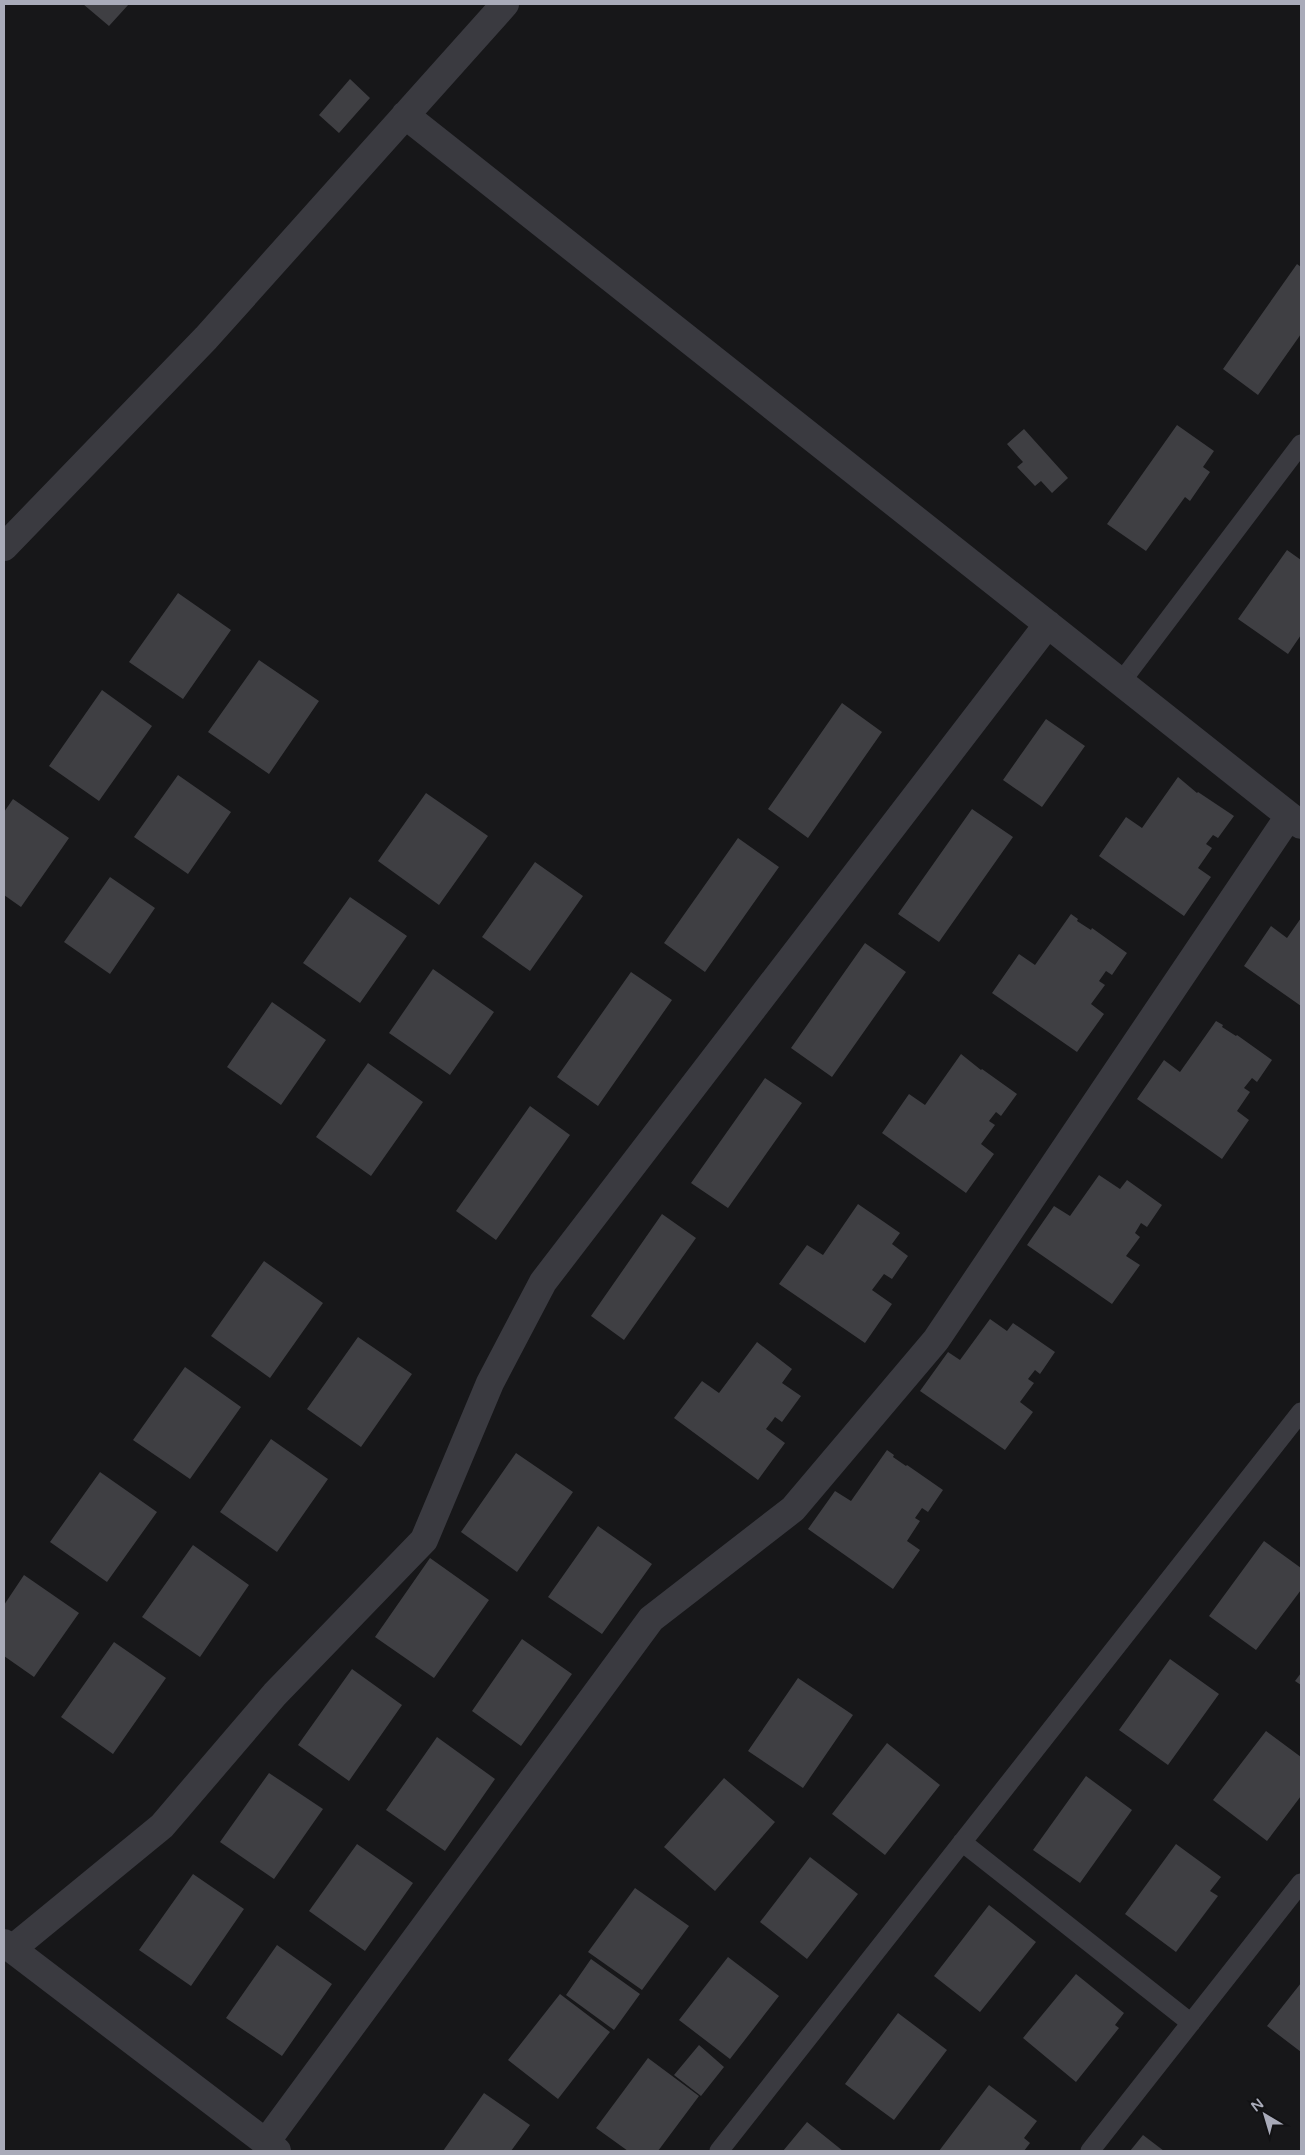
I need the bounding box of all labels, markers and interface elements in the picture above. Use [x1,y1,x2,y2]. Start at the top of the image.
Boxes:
north arrow [1240,2090,1290,2140]
text: N [1248,2095,1267,2115]

